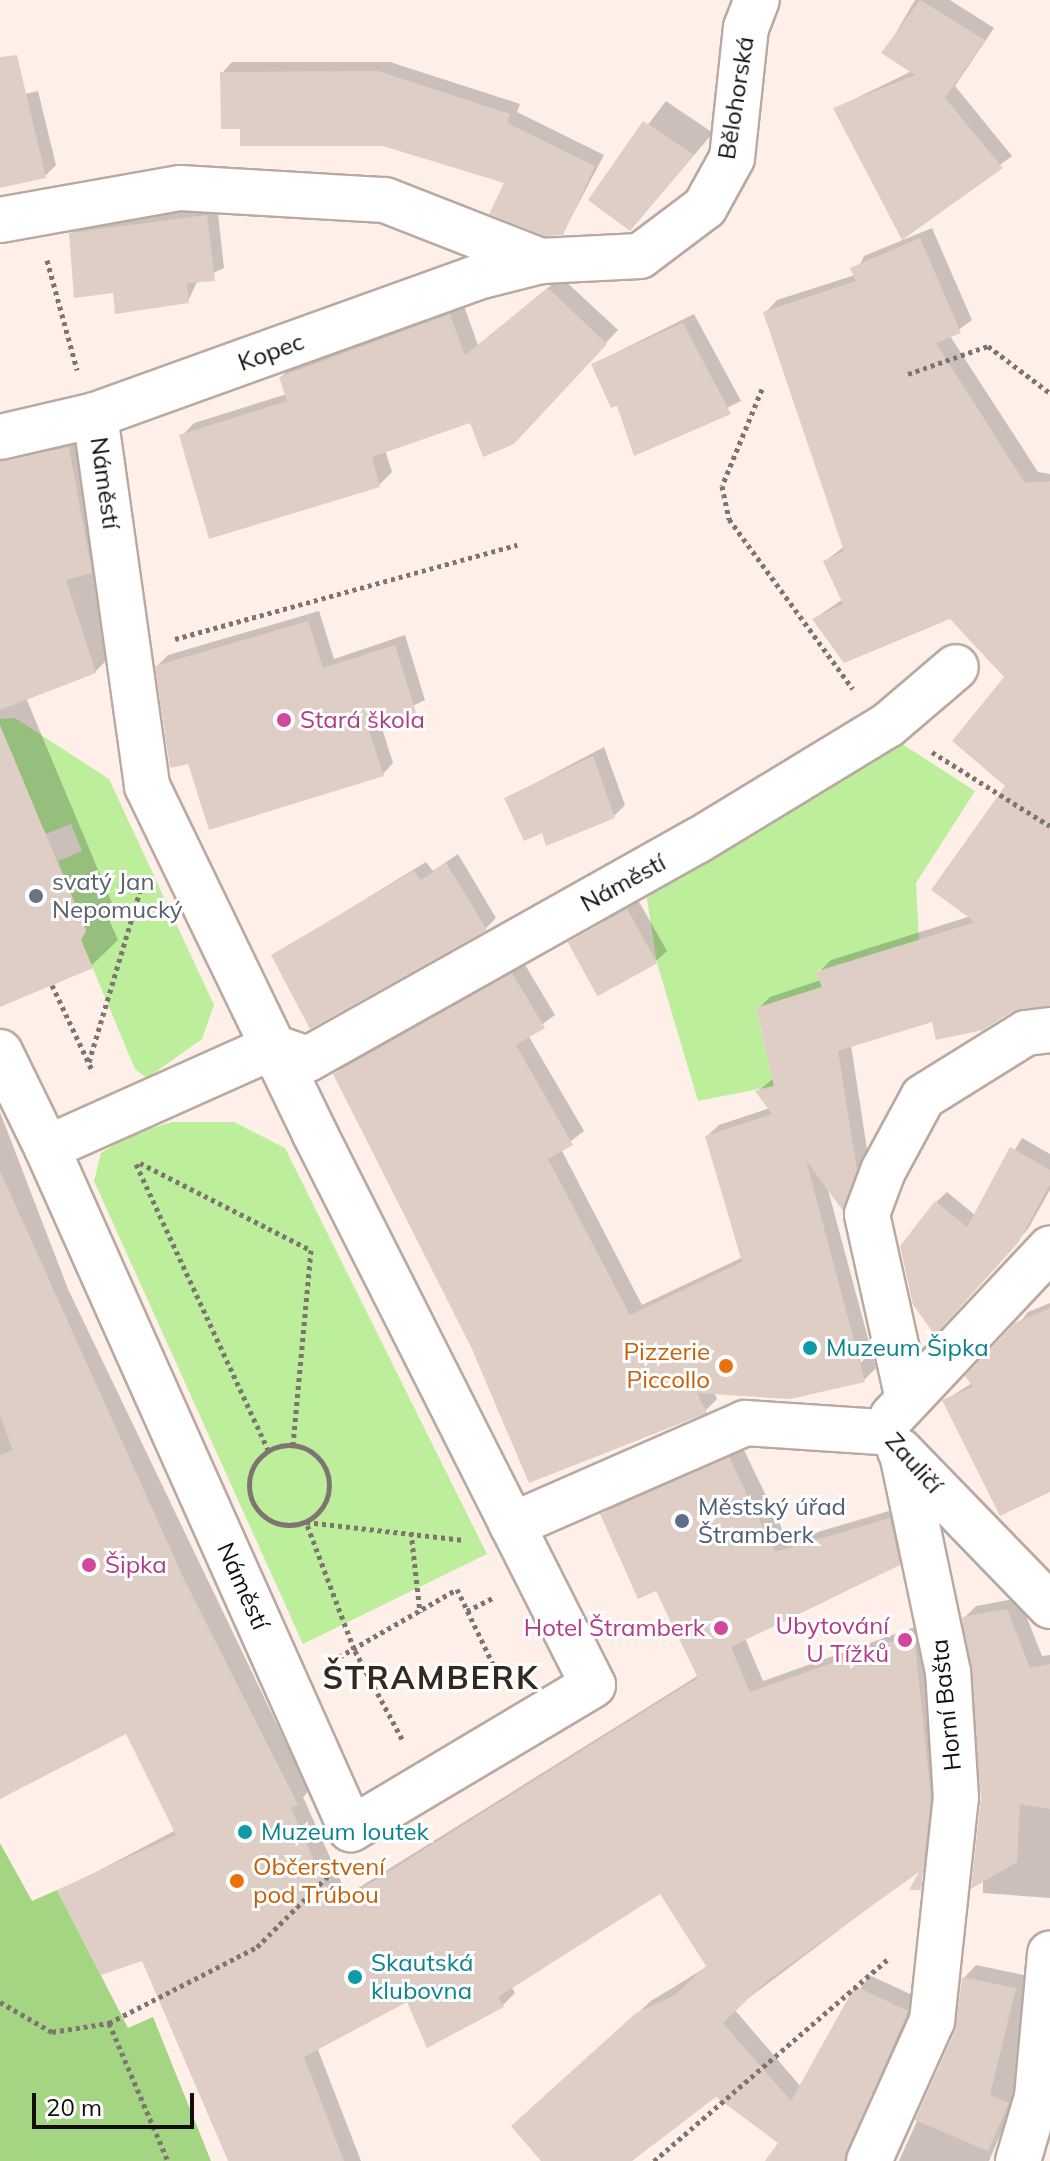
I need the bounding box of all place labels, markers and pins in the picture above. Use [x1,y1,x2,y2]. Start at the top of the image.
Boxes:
place label: Stará škola [300,706,425,734]
marker: Stará škola [275,711,293,729]
place label: svatý Jan Nepomucký [52,868,183,924]
marker: svatý Jan Nepomucký [27,887,45,905]
place label: Muzeum Šipka [826,1334,989,1362]
place label: Pizzerie Piccollo [623,1338,710,1394]
marker: Muzeum Šipka [801,1339,819,1357]
marker: Pizzerie Piccollo [717,1357,735,1375]
place label: Městský úřad Štramberk [698,1493,846,1549]
marker: Městský úřad Štramberk [673,1512,691,1530]
place label: Šipka [105,1551,167,1579]
marker: Šipka [80,1556,98,1574]
place label: Ubytování U Tížků [776,1612,889,1668]
place label: Hotel Štramberk [524,1614,705,1642]
marker: Hotel Štramberk [712,1619,730,1637]
marker: Ubytování U Tížků [896,1631,914,1649]
place label: Muzeum loutek [261,1818,429,1846]
marker: Muzeum loutek [236,1823,254,1841]
place label: Občerstvení pod Trúbou [253,1853,385,1909]
marker: Občerstvení pod Trúbou [228,1872,246,1890]
place label: Skautská klubovna [371,1949,474,2005]
marker: Skautská klubovna [346,1968,364,1986]

